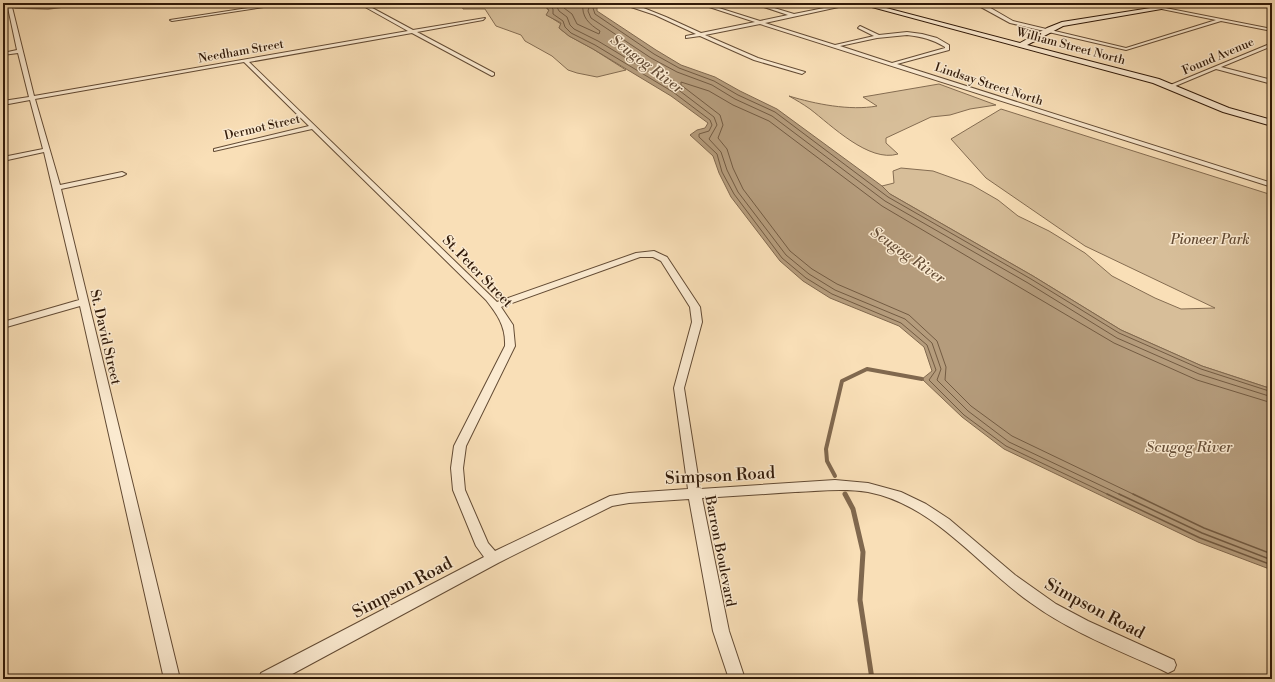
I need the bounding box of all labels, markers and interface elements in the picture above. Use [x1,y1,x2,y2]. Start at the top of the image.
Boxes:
street label: William Street North [1014,24,1127,68]
water label: Scugog River [606,31,688,98]
street label: Found Avenue [1180,35,1256,78]
street label: Needham Street [197,36,286,66]
street label: Lindsay Street North [933,60,1045,109]
street label: Dermot Street [223,111,302,143]
water label: Scugog River [867,223,949,288]
park label: Pioneer Park [1169,231,1250,249]
street label: St. Peter Street [438,232,516,312]
street label: St. David Street [85,288,125,387]
water label: Scugog River [1146,438,1233,457]
street label: Simpson Road [665,462,776,490]
street label: Barron Boulevard [700,493,740,608]
street label: Simpson Road [349,552,457,623]
street label: Simpson Road [1041,573,1149,645]

